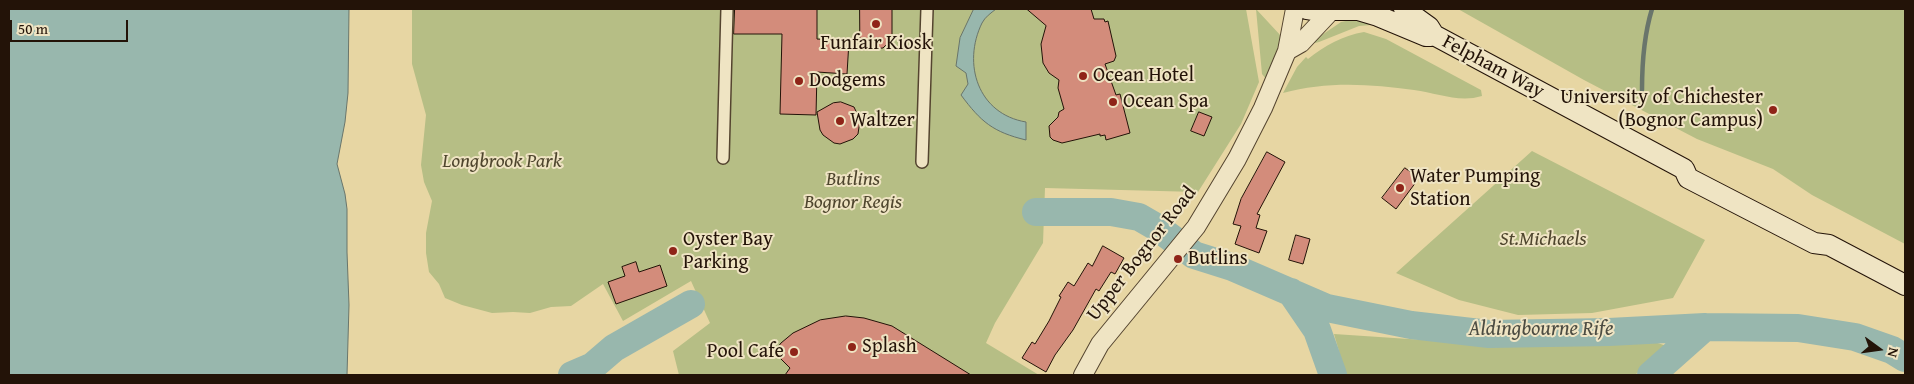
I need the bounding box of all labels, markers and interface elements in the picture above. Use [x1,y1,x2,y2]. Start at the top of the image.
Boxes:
scale bar [12,10,130,42]
text: 50 m [18,18,48,39]
marker: Funfair Kiosk [870,18,882,30]
street label: Felpham Way [1438,30,1548,104]
place label: Funfair Kiosk [820,32,932,56]
place label: Ocean Hotel [1093,64,1194,88]
place label: Dodgems [809,69,886,93]
marker: Ocean Hotel [1077,70,1089,82]
marker: Dodgems [793,75,805,87]
place label: University of Chichester (Bognor Campus) [1560,86,1763,133]
place label: Ocean Spa [1123,90,1208,114]
marker: Ocean Spa [1107,96,1119,108]
marker: University of Chichester (Bognor Campus) [1767,104,1779,116]
place label: Waltzer [850,109,915,133]
marker: Waltzer [834,115,846,127]
park label: Longbrook Park [442,150,562,174]
place label: Water Pumping Station [1410,165,1540,212]
park label: Butlins Bognor Regis [804,168,902,215]
street label: Upper Bognor Road [1082,182,1202,326]
marker: Water Pumping Station [1394,182,1406,194]
place label: Oyster Bay Parking [683,228,773,275]
park label: St.Michaels [1499,228,1587,252]
marker: Oyster Bay Parking [667,245,679,257]
place label: Butlins [1188,247,1248,271]
marker: Butlins [1172,253,1184,265]
water label: Aldingbourne Rife [1469,317,1613,343]
north arrow [1854,324,1904,374]
place label: Splash [862,335,917,359]
place label: Pool Cafe [707,340,784,364]
marker: Splash [846,341,858,353]
marker: Pool Cafe [788,346,800,358]
text: N [1883,346,1904,360]

